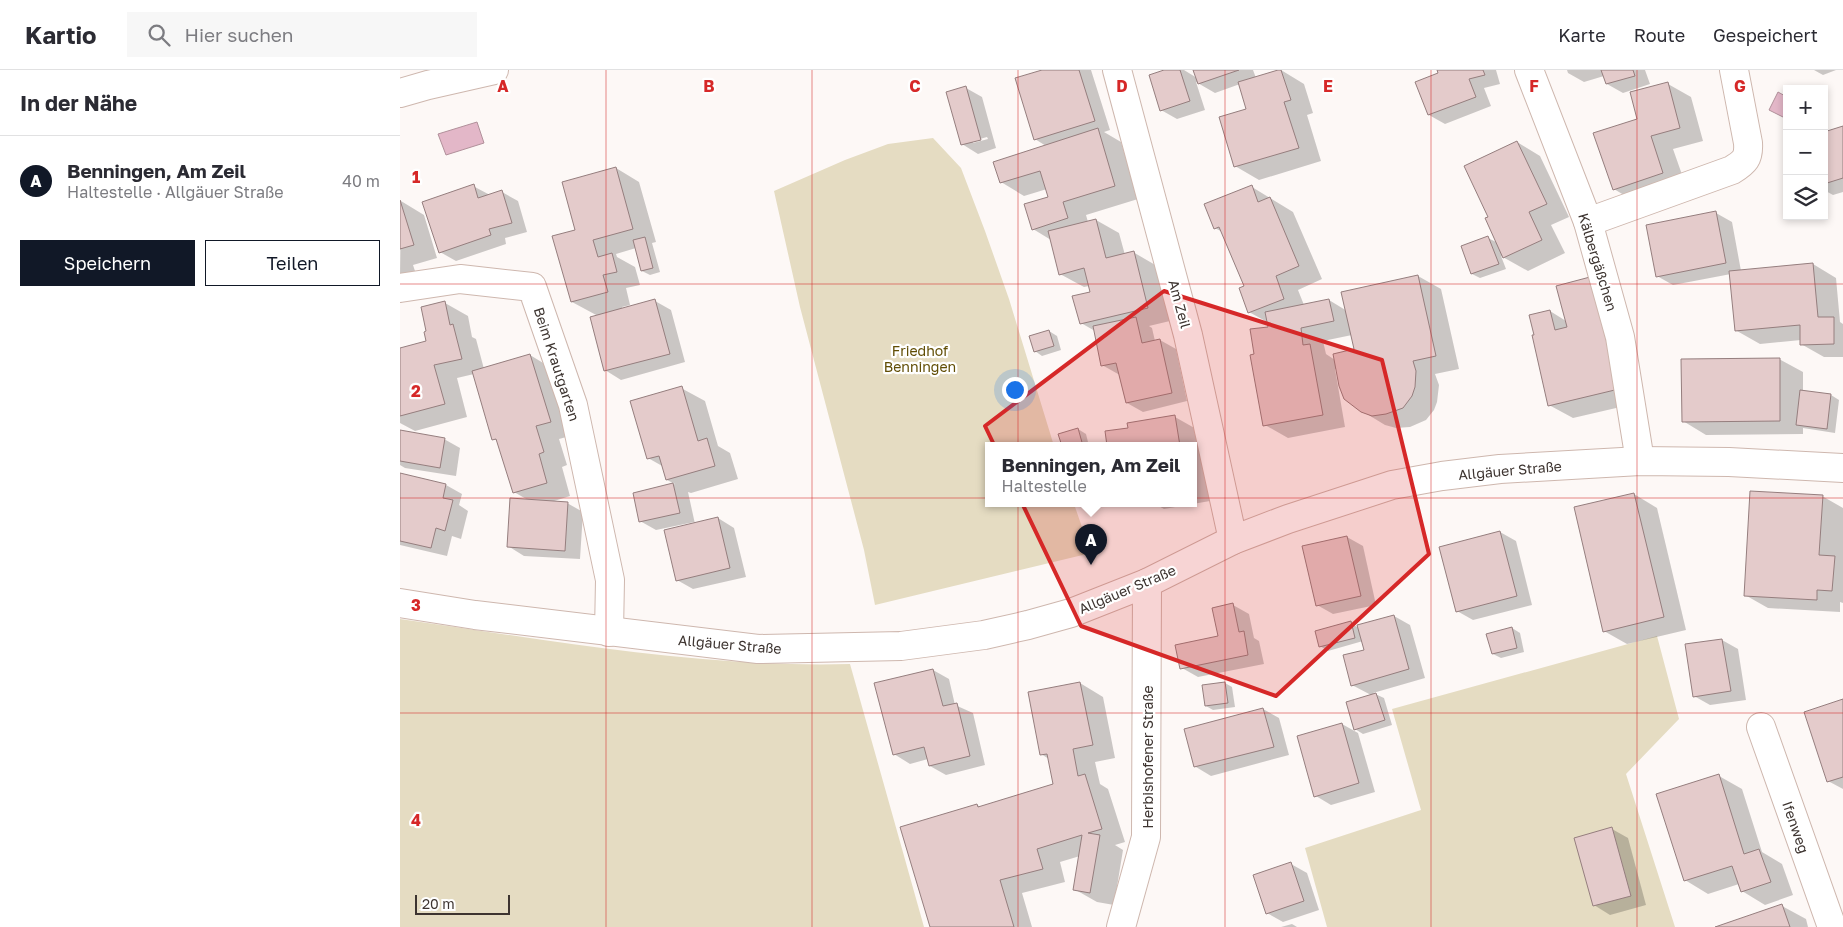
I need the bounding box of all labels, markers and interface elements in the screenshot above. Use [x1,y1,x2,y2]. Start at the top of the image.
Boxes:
search box [127,12,477,57]
text: Kartio [25,20,97,49]
icon: search [145,21,173,49]
text: Hier suchen [185,23,294,46]
text: Karte [1558,24,1606,46]
text: Route [1634,24,1685,46]
text: Gespeichert [1713,24,1818,46]
text: A [497,76,509,96]
text: B [703,76,715,96]
text: C [909,76,921,96]
text: D [1116,76,1128,96]
text: E [1323,76,1333,96]
text: F [1529,76,1539,96]
text: G [1734,76,1746,96]
map controls [1783,85,1828,220]
button: + [1783,85,1828,130]
text: In der Nähe [20,90,137,116]
button: − [1783,130,1828,175]
text: Benningen, Am Zeil [67,159,246,182]
text: 1 [412,167,420,187]
text: A [30,171,42,191]
text: 40 m [342,171,380,191]
button: layers [1783,175,1828,220]
text: Haltestelle · Allgäuer Straße [67,182,284,202]
street label: Kälbergäßchen [1575,211,1621,313]
button: Speichern [20,240,195,286]
button: Teilen [205,240,380,286]
street label: Am Zeil [1165,278,1195,330]
street label: Beim Krautgarten [531,305,583,423]
park label: Friedhof Benningen [884,342,956,375]
your location [1002,377,1028,403]
text: 2 [411,381,421,401]
popup [985,442,1197,507]
text: Benningen, Am Zeil [1002,453,1180,476]
street label: Allgäuer Straße [1458,457,1562,483]
text: Haltestelle [1002,476,1087,496]
pin: A [1075,524,1107,565]
street label: Allgäuer Straße [1076,561,1178,617]
text: 3 [411,595,421,615]
street label: Allgäuer Straße [678,631,782,657]
street label: Herbishofener Straße [1139,685,1156,829]
street label: Ifenweg [1779,799,1813,855]
text: 4 [411,810,421,830]
scale bar [415,892,510,915]
text: 20 m [422,895,455,912]

